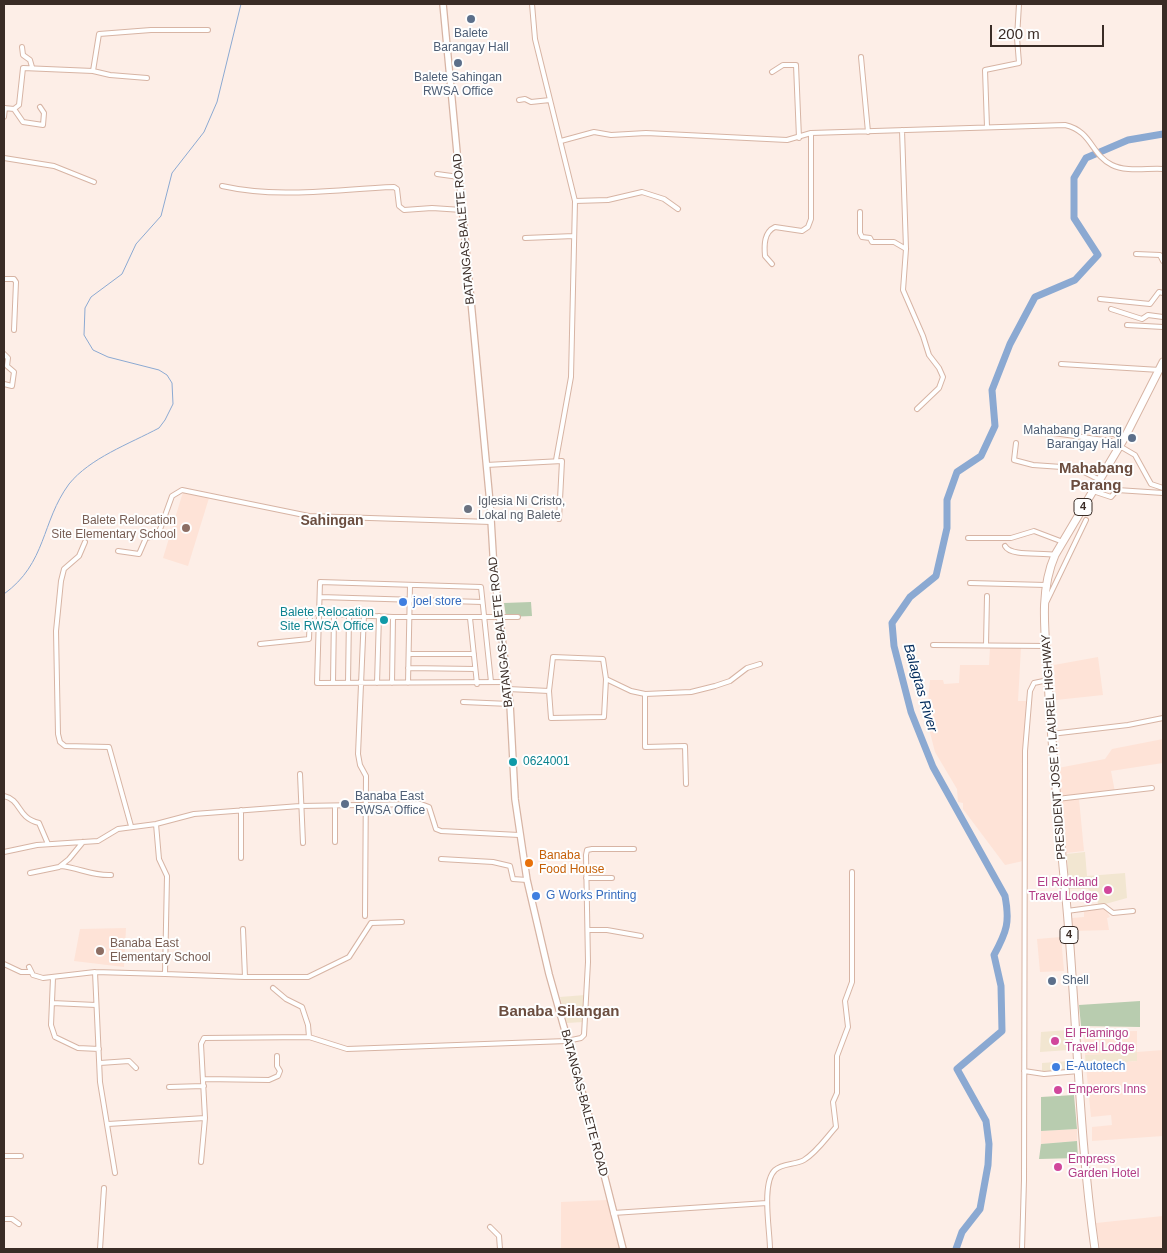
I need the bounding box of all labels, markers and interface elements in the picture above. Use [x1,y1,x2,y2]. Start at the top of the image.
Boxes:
marker: Balete Barangay Hall [465,13,477,25]
scale bar [992,15,1106,47]
text: 200 m [998,25,1040,42]
place label: Balete Barangay Hall [433,27,509,55]
marker: Balete Sahingan RWSA Office [452,57,464,69]
place label: Balete Sahingan RWSA Office [414,71,502,99]
street label: BATANGAS-BALETE ROAD [450,153,478,305]
place label: Mahabang Parang Barangay Hall [1023,424,1122,452]
marker: Mahabang Parang Barangay Hall [1126,432,1138,444]
district label: Mahabang Parang [1059,460,1133,495]
place label: Iglesia Ni Cristo, Lokal ng Balete [478,495,565,523]
road number: 4 [1074,498,1092,516]
marker: Iglesia Ni Cristo, Lokal ng Balete [462,503,474,515]
district label: Sahingan [300,513,364,529]
place label: Balete Relocation Site Elementary School [51,514,176,542]
marker: Balete Relocation Site Elementary School [180,522,192,534]
street label: BATANGAS-BALETE ROAD [486,556,516,708]
place label: joel store [413,595,462,609]
marker: joel store [397,596,409,608]
place label: Balete Relocation Site RWSA Office [280,606,374,634]
marker: Balete Relocation Site RWSA Office [378,614,390,626]
street label: PRESIDENT JOSE P. LAUREL HIGHWAY [1039,634,1069,860]
water label: Balagtas River [899,642,941,734]
place label: 0624001 [523,755,570,769]
marker: 0624001 [507,756,519,768]
place label: Banaba East RWSA Office [355,790,425,818]
marker: Banaba East RWSA Office [339,798,351,810]
place label: Banaba Food House [539,849,604,877]
marker: Banaba Food House [523,857,535,869]
place label: El Richland Travel Lodge [1028,876,1098,904]
marker: El Richland Travel Lodge [1102,884,1114,896]
place label: G Works Printing [546,889,636,903]
marker: G Works Printing [530,890,542,902]
road number: 4 [1060,926,1078,944]
place label: Banaba East Elementary School [110,937,211,965]
marker: Banaba East Elementary School [94,945,106,957]
place label: Shell [1062,974,1089,988]
marker: Shell [1046,975,1058,987]
district label: Banaba Silangan [499,1003,619,1021]
place label: El Flamingo Travel Lodge [1065,1027,1135,1055]
street label: BATANGAS-BALETE ROAD [557,1028,611,1178]
marker: El Flamingo Travel Lodge [1049,1035,1061,1047]
place label: E-Autotech [1066,1060,1125,1074]
marker: E-Autotech [1050,1061,1062,1073]
place label: Emperors Inns [1068,1083,1146,1097]
marker: Emperors Inns [1052,1084,1064,1096]
place label: Empress Garden Hotel [1068,1153,1139,1181]
marker: Empress Garden Hotel [1052,1161,1064,1173]

